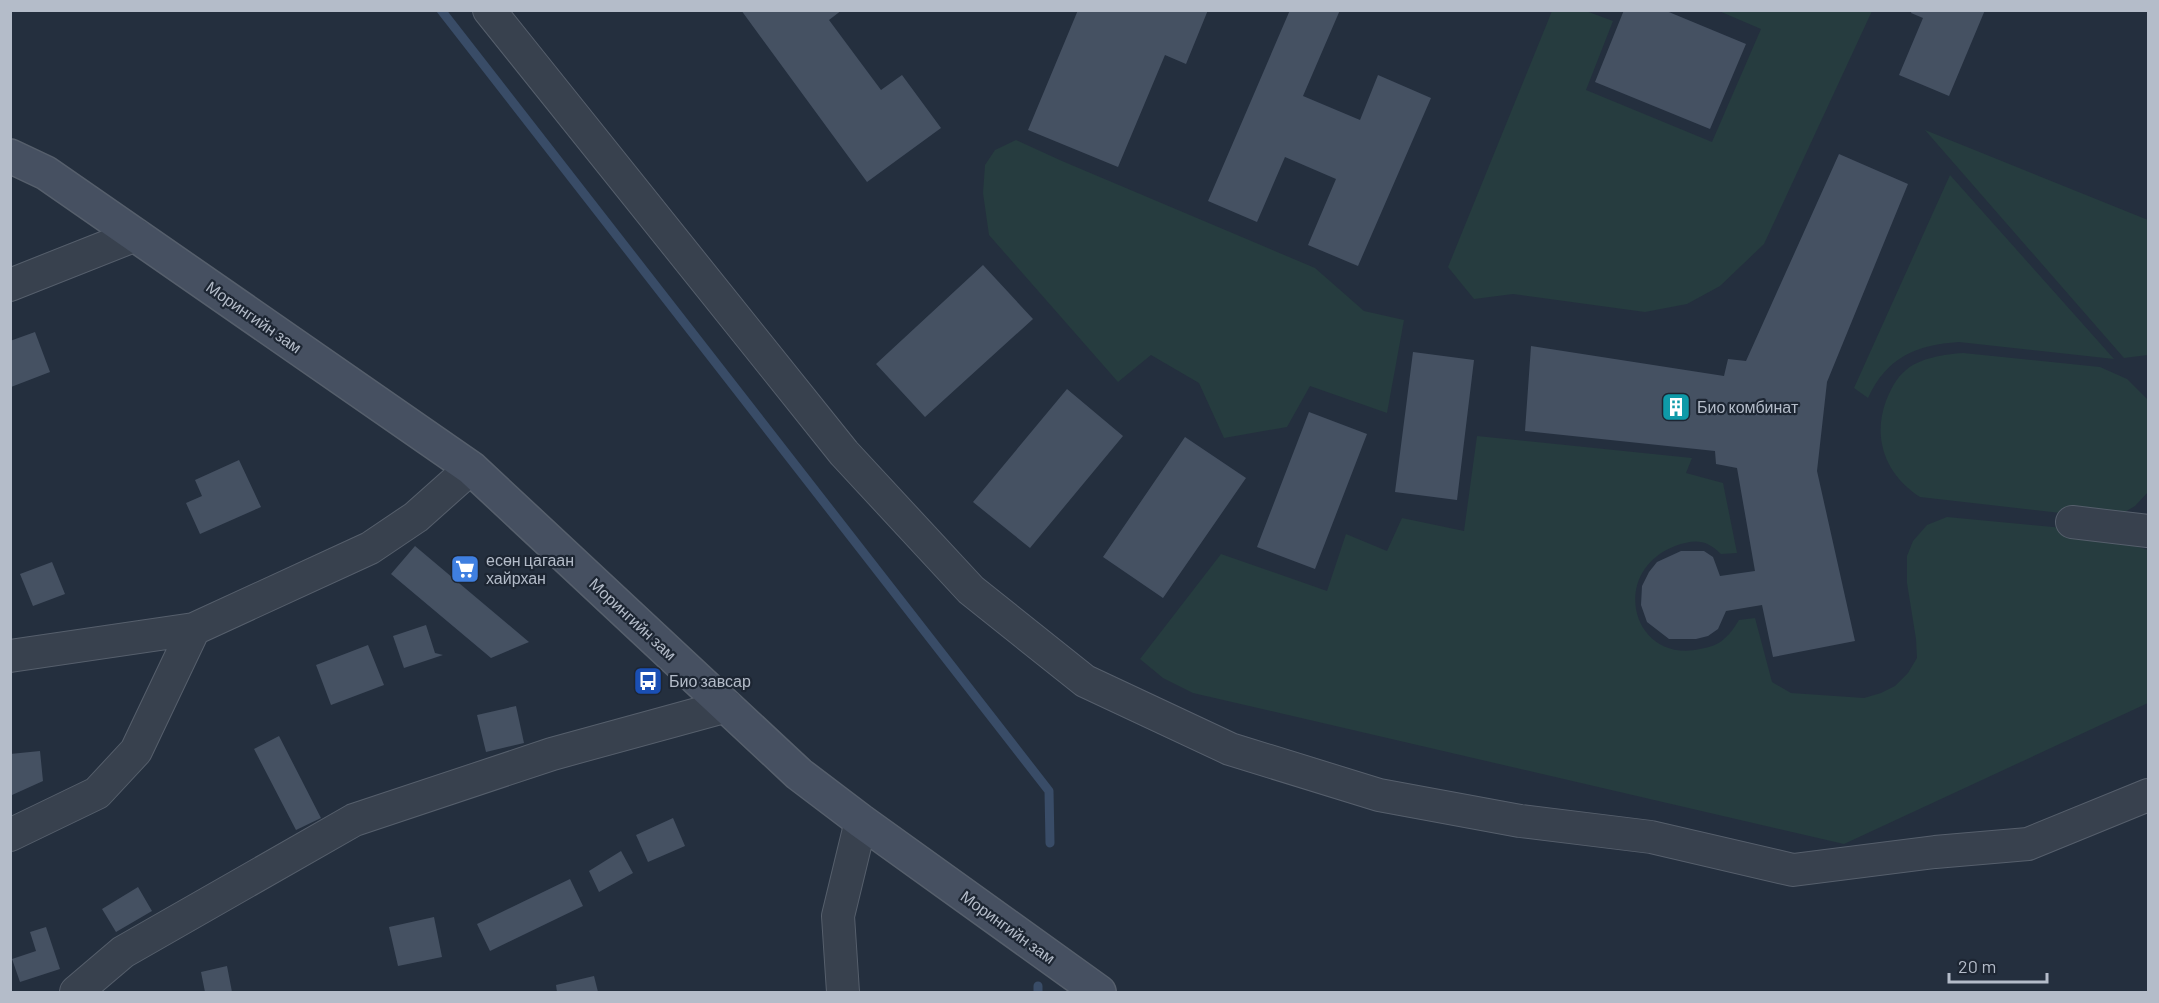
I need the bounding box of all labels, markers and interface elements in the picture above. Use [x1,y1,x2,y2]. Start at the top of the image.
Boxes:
street label: Морингийн зам [203,277,306,357]
building icon: Био комбинат [1660,391,1692,423]
place label: Био комбинат [1697,397,1799,416]
place label: есөн цагаан хайрхан [486,550,574,587]
supermarket icon: есөн цагаан хайрхан [449,553,481,585]
street label: Морингийн зам [586,573,681,664]
bus stop icon: Био завсар [632,665,664,697]
place label: Био завсар [669,671,751,690]
street label: Морингийн зам [957,886,1059,967]
scale bar [1949,946,2046,984]
text: 20 m [1958,955,1996,977]

